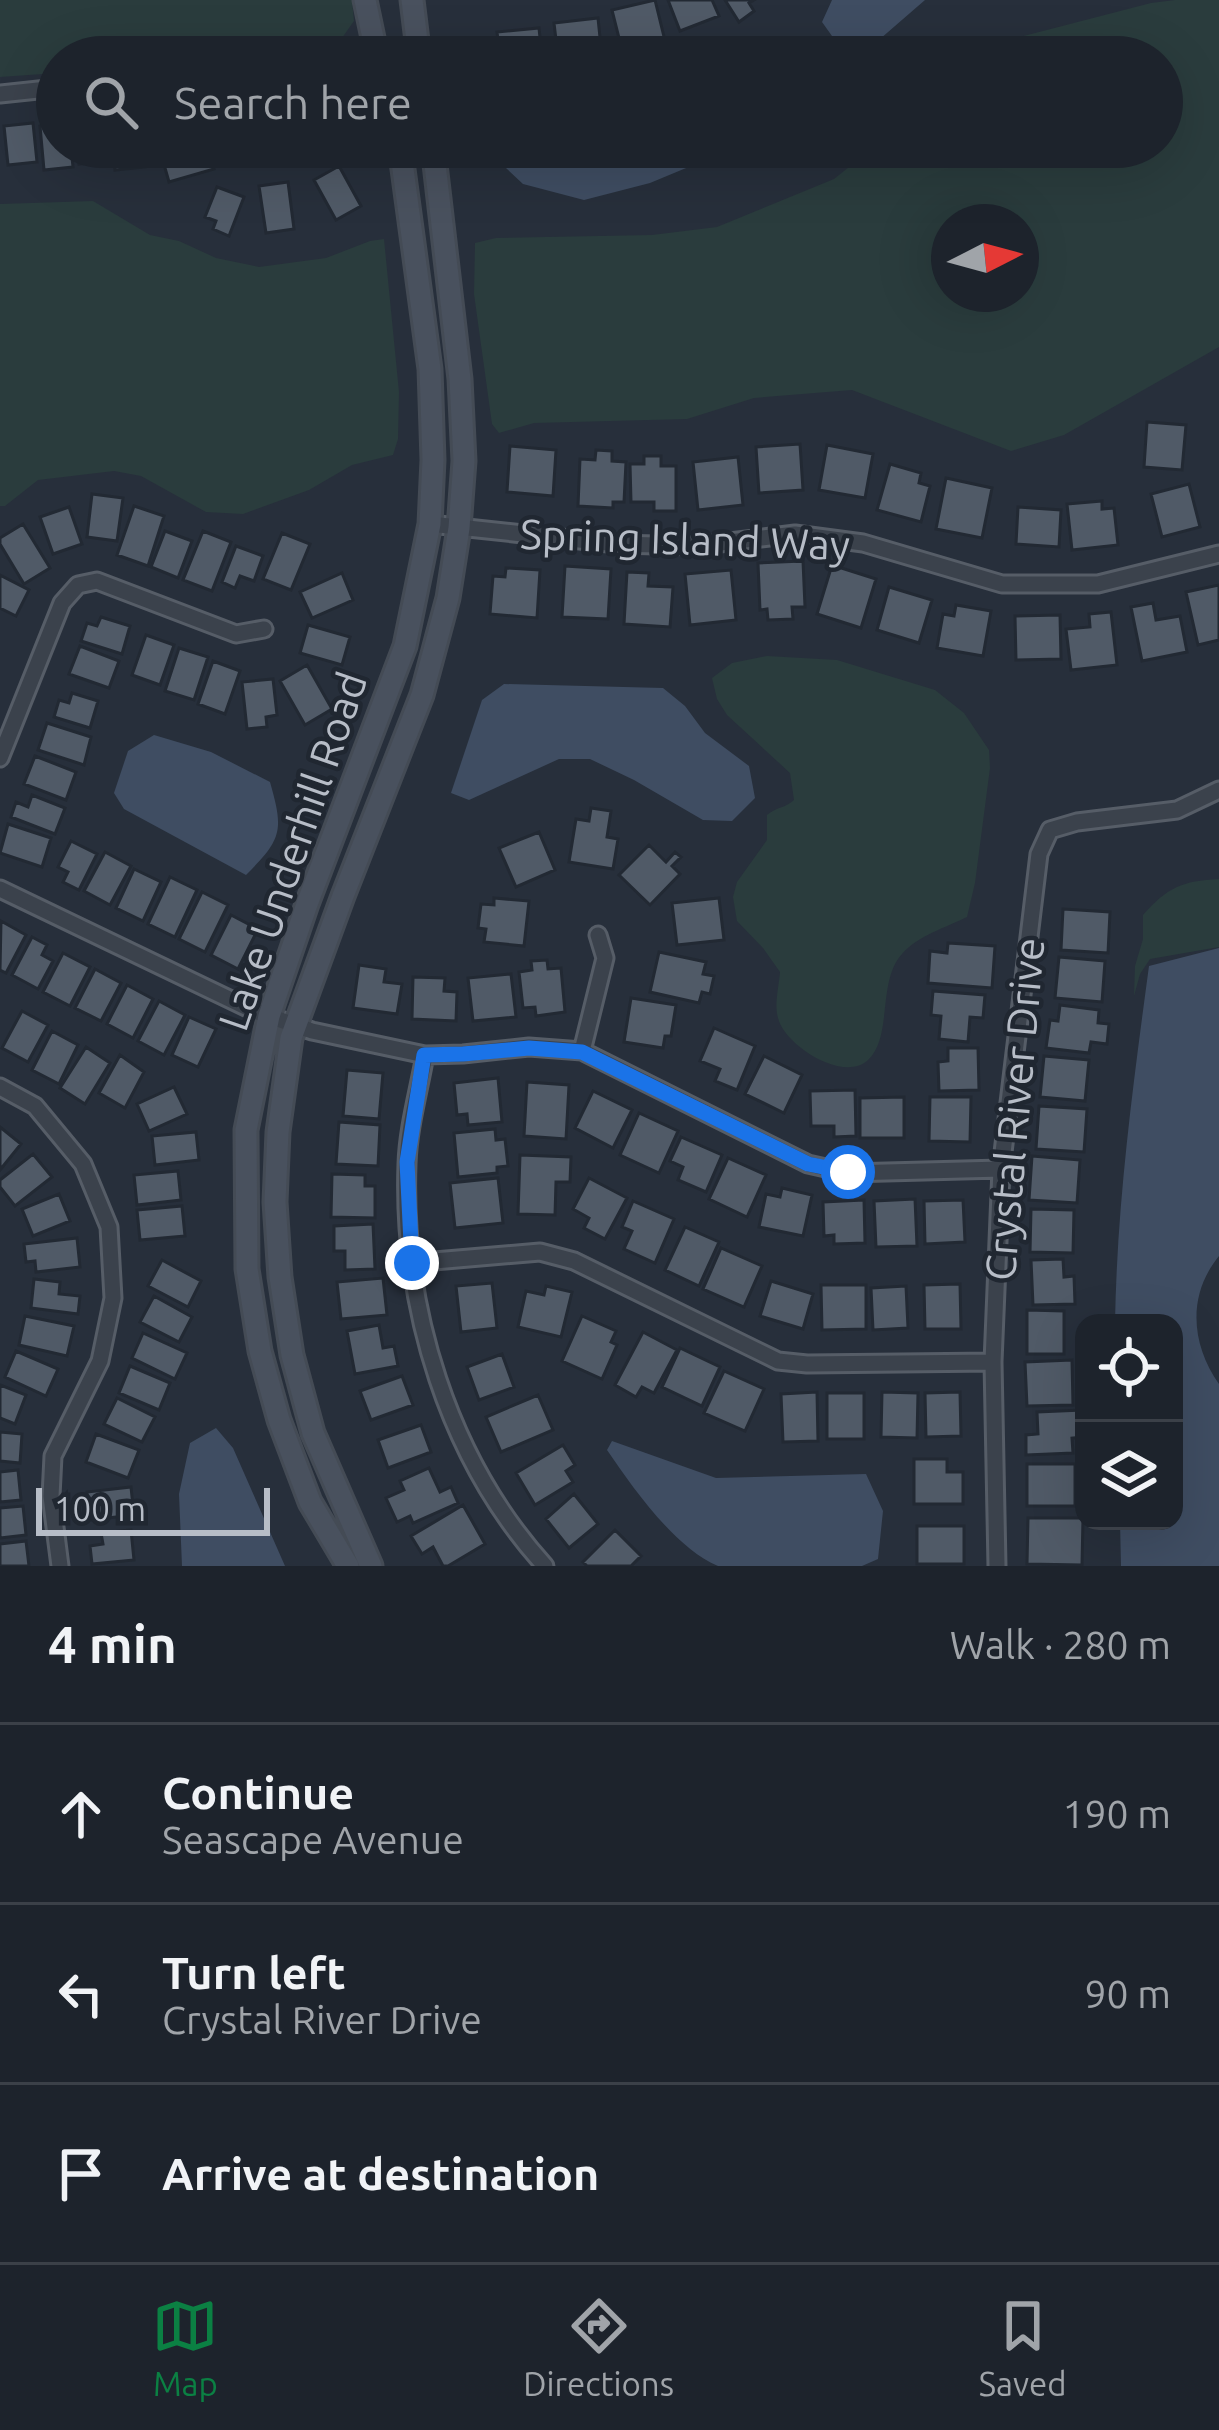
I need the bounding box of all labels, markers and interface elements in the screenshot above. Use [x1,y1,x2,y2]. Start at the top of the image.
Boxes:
search box [36,36,1183,168]
icon: search [78,69,144,135]
text: Search here [174,77,412,128]
north arrow [931,204,1039,312]
street label: Spring Island Way [519,510,851,568]
street label: Lake Underhill Road [209,666,375,1036]
street label: Crystal River Drive [976,935,1052,1283]
route start [821,1145,875,1199]
route end [385,1236,439,1290]
map controls [1075,1314,1183,1530]
button: locate [1075,1314,1183,1422]
button: layers [1075,1422,1183,1530]
scale bar [36,1482,270,1535]
text: 100 m [54,1490,146,1527]
text: 4 min [48,1615,177,1673]
text: Walk · 280 m [950,1623,1171,1666]
text: Continue [162,1767,354,1818]
icon: ahead [48,1781,114,1847]
text: 190 m [1062,1792,1171,1835]
text: Seascape Avenue [162,1818,464,1861]
text: Turn left [162,1947,346,1998]
icon: left [48,1961,114,2027]
text: 90 m [1084,1972,1171,2015]
text: Crystal River Drive [162,1998,482,2041]
icon: arrive [48,2141,114,2207]
text: Arrive at destination [162,2148,599,2199]
tab: Map [152,2293,218,2402]
tab: Directions [523,2293,674,2402]
tab: Saved [979,2293,1067,2402]

